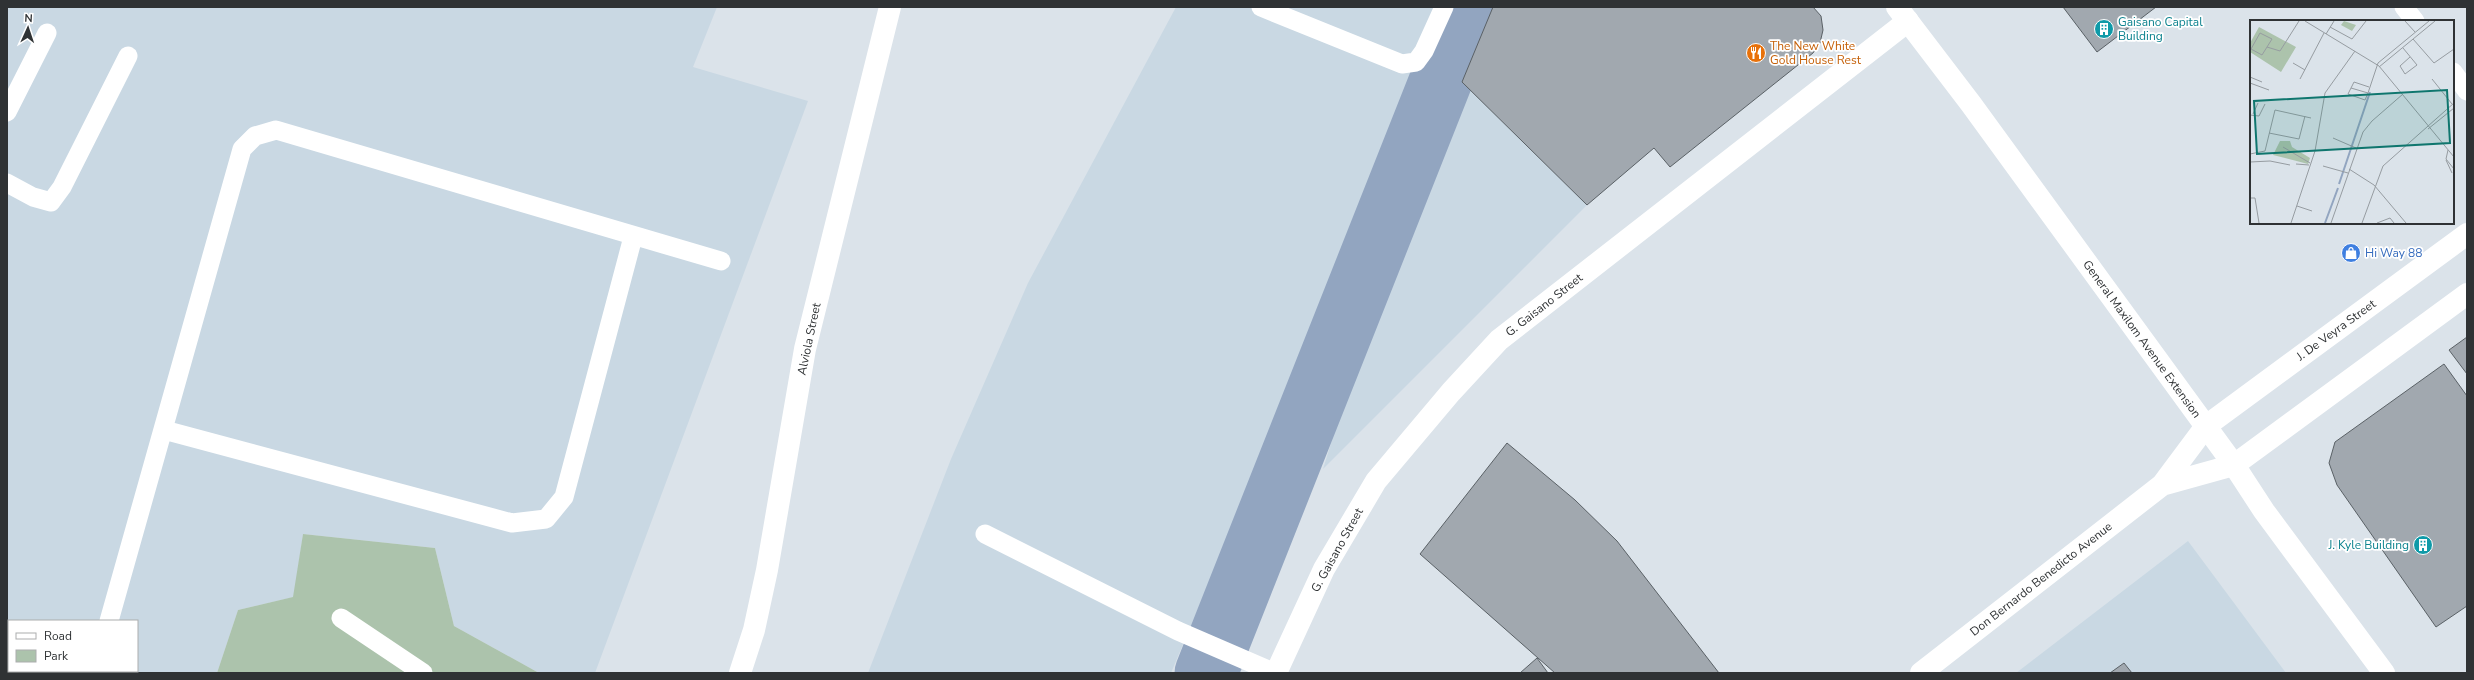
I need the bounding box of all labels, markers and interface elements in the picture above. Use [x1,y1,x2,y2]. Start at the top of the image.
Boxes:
north arrow [8,8,48,48]
text: N [24,11,33,26]
place label: Gaisano Capital Building [2118,14,2203,44]
building icon: Gaisano Capital Building [2093,18,2115,40]
inset map [2250,20,2454,224]
place label: The New White Gold House Rest [1770,38,1862,68]
restaurant icon: The New White Gold House Rest [1745,42,1767,64]
shop icon: Hi Way 88 [2340,242,2362,264]
place label: Hi Way 88 [2365,245,2422,261]
street label: General Maxilom Avenue Extension [2079,257,2205,421]
street label: G. Gaisano Street [1502,269,1587,340]
street label: J. De Veyra Street [2292,295,2380,365]
street label: Alviola Street [794,301,825,377]
street label: G. Gaisano Street [1307,504,1367,595]
street label: Don Bernardo Benedicto Avenue [1967,518,2115,640]
building icon: J. Kyle Building [2412,534,2434,556]
place label: J. Kyle Building [2327,537,2409,553]
legend [8,620,138,672]
text: Road [44,628,72,644]
text: Park [44,648,69,664]

